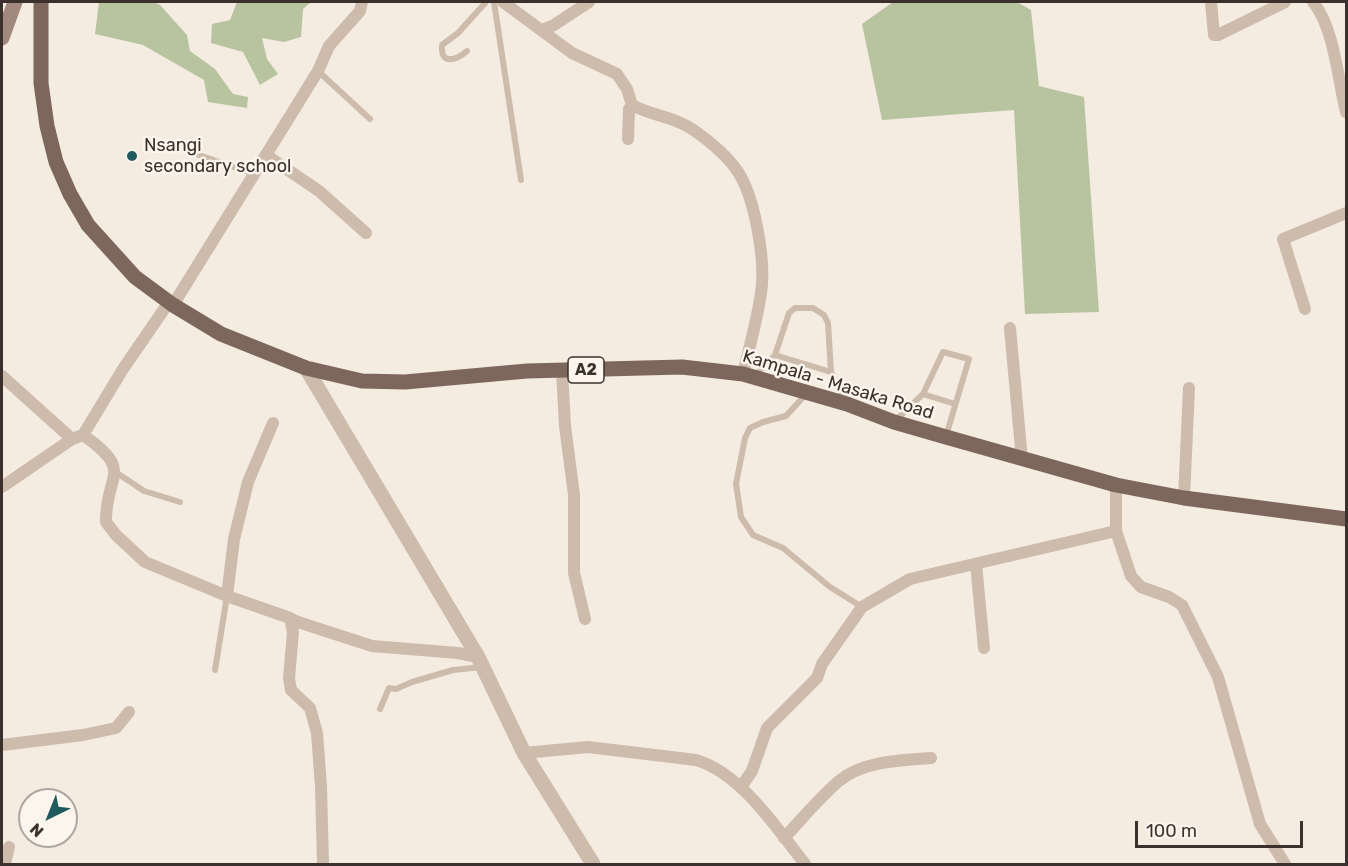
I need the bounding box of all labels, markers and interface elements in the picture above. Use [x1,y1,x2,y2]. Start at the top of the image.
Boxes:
place label: Nsangi secondary school [144,135,291,178]
marker: Nsangi secondary school [125,149,139,163]
street label: Kampala - Masaka Road [740,346,936,424]
road number: A2 [568,357,604,383]
north arrow [18,788,78,848]
scale bar [1138,809,1306,847]
text: N [26,819,47,841]
text: 100 m [1146,820,1197,842]

